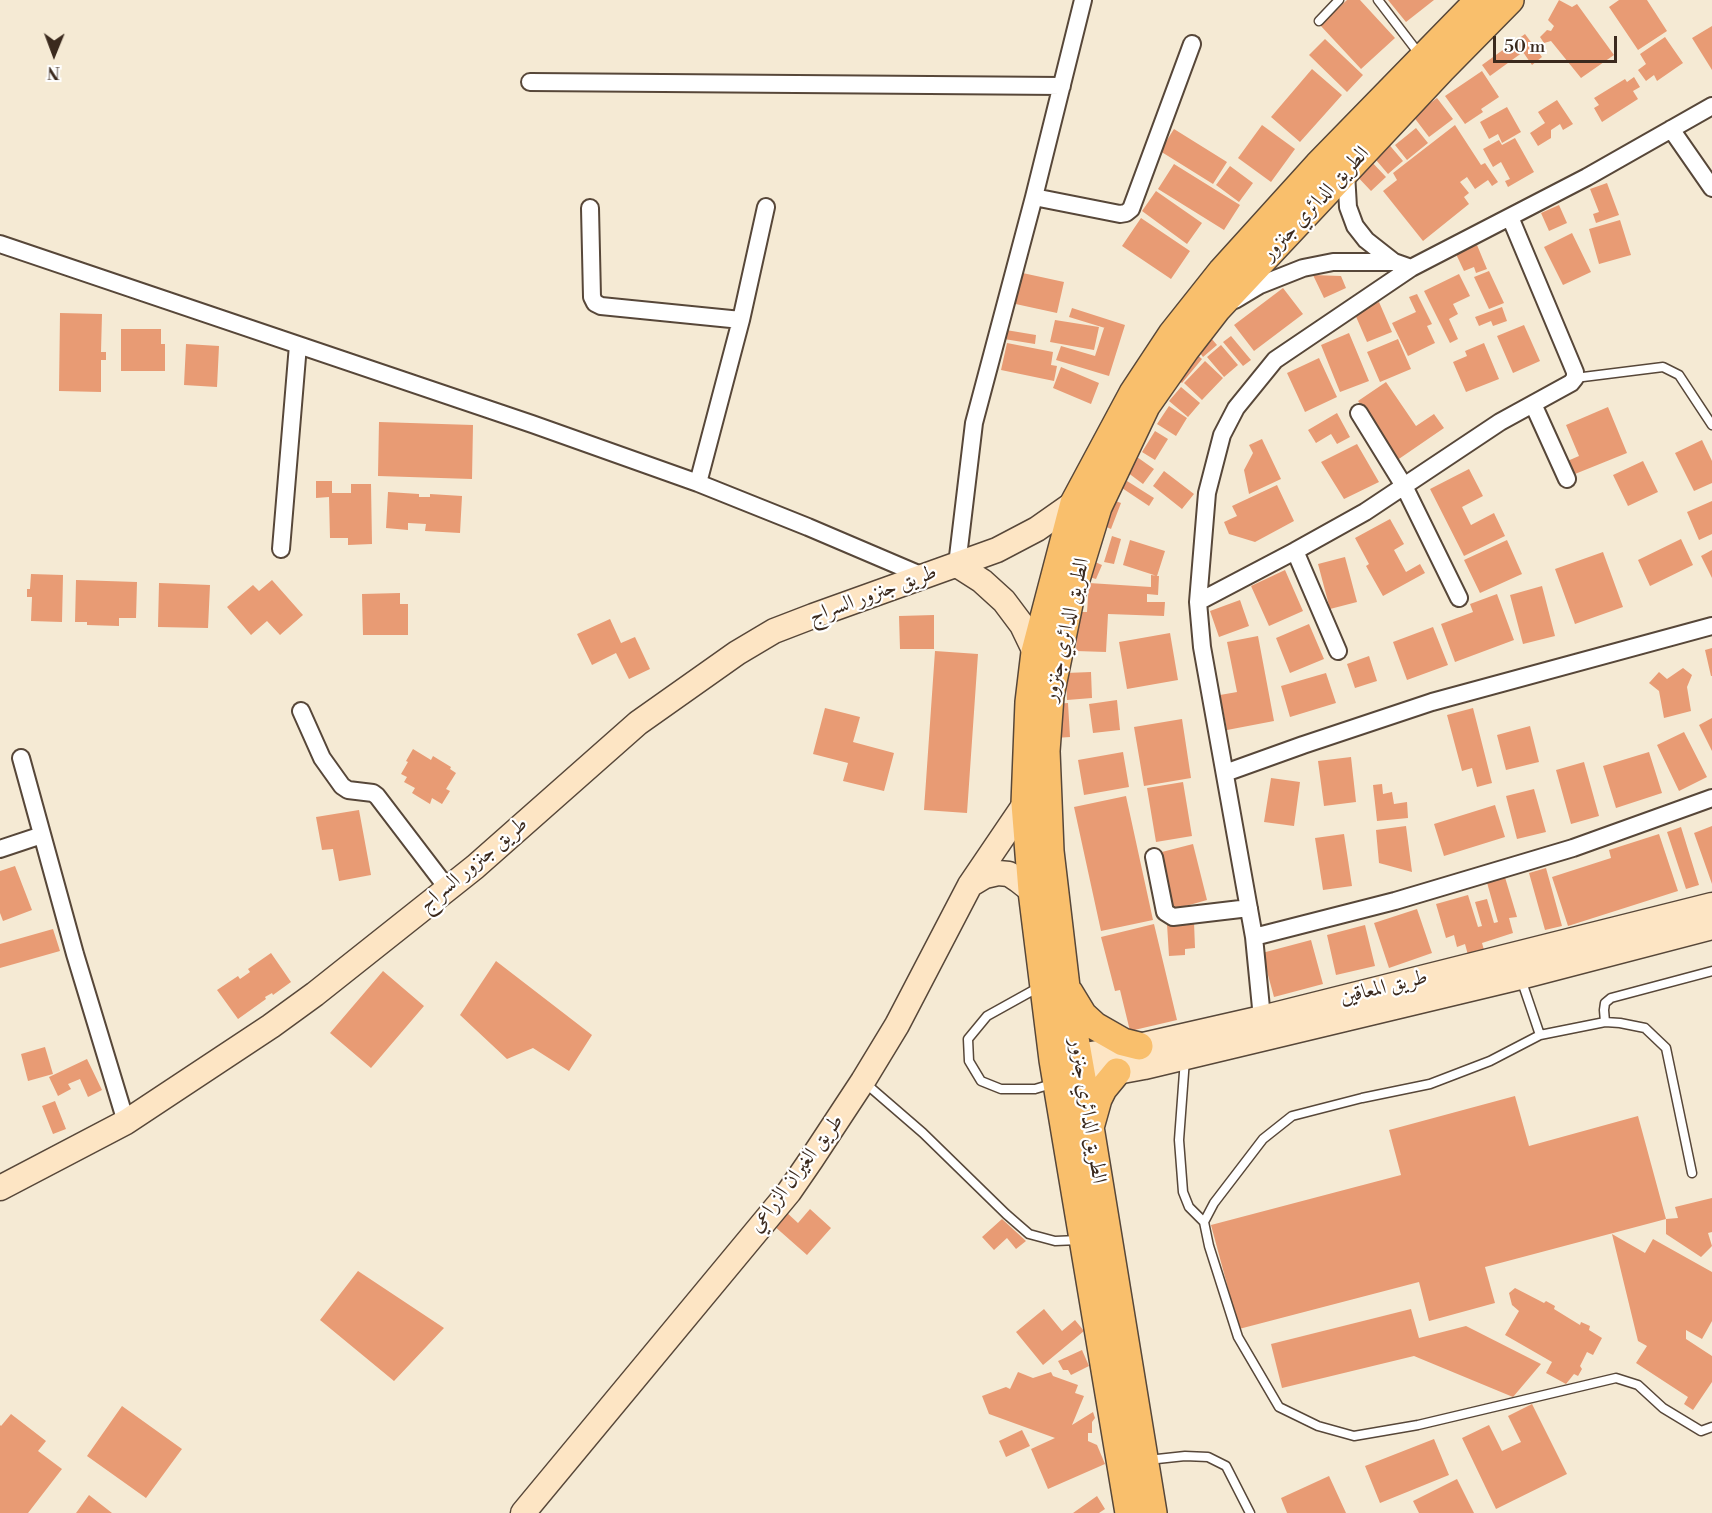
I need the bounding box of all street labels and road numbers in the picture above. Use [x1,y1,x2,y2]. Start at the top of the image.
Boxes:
street label: الطريق الدائري جنزور [1257,142,1375,266]
street label: الطريق الدائري جنزور [1038,556,1096,704]
street label: طريق جنزور السراج [806,560,940,630]
street label: طريق جنزور السراج [414,812,534,918]
street label: طريق المعاقين [1338,965,1430,1011]
street label: الطريق الدائري جنزور [1063,1037,1111,1185]
street label: طريق الغيران الزراعي [744,1110,850,1238]

